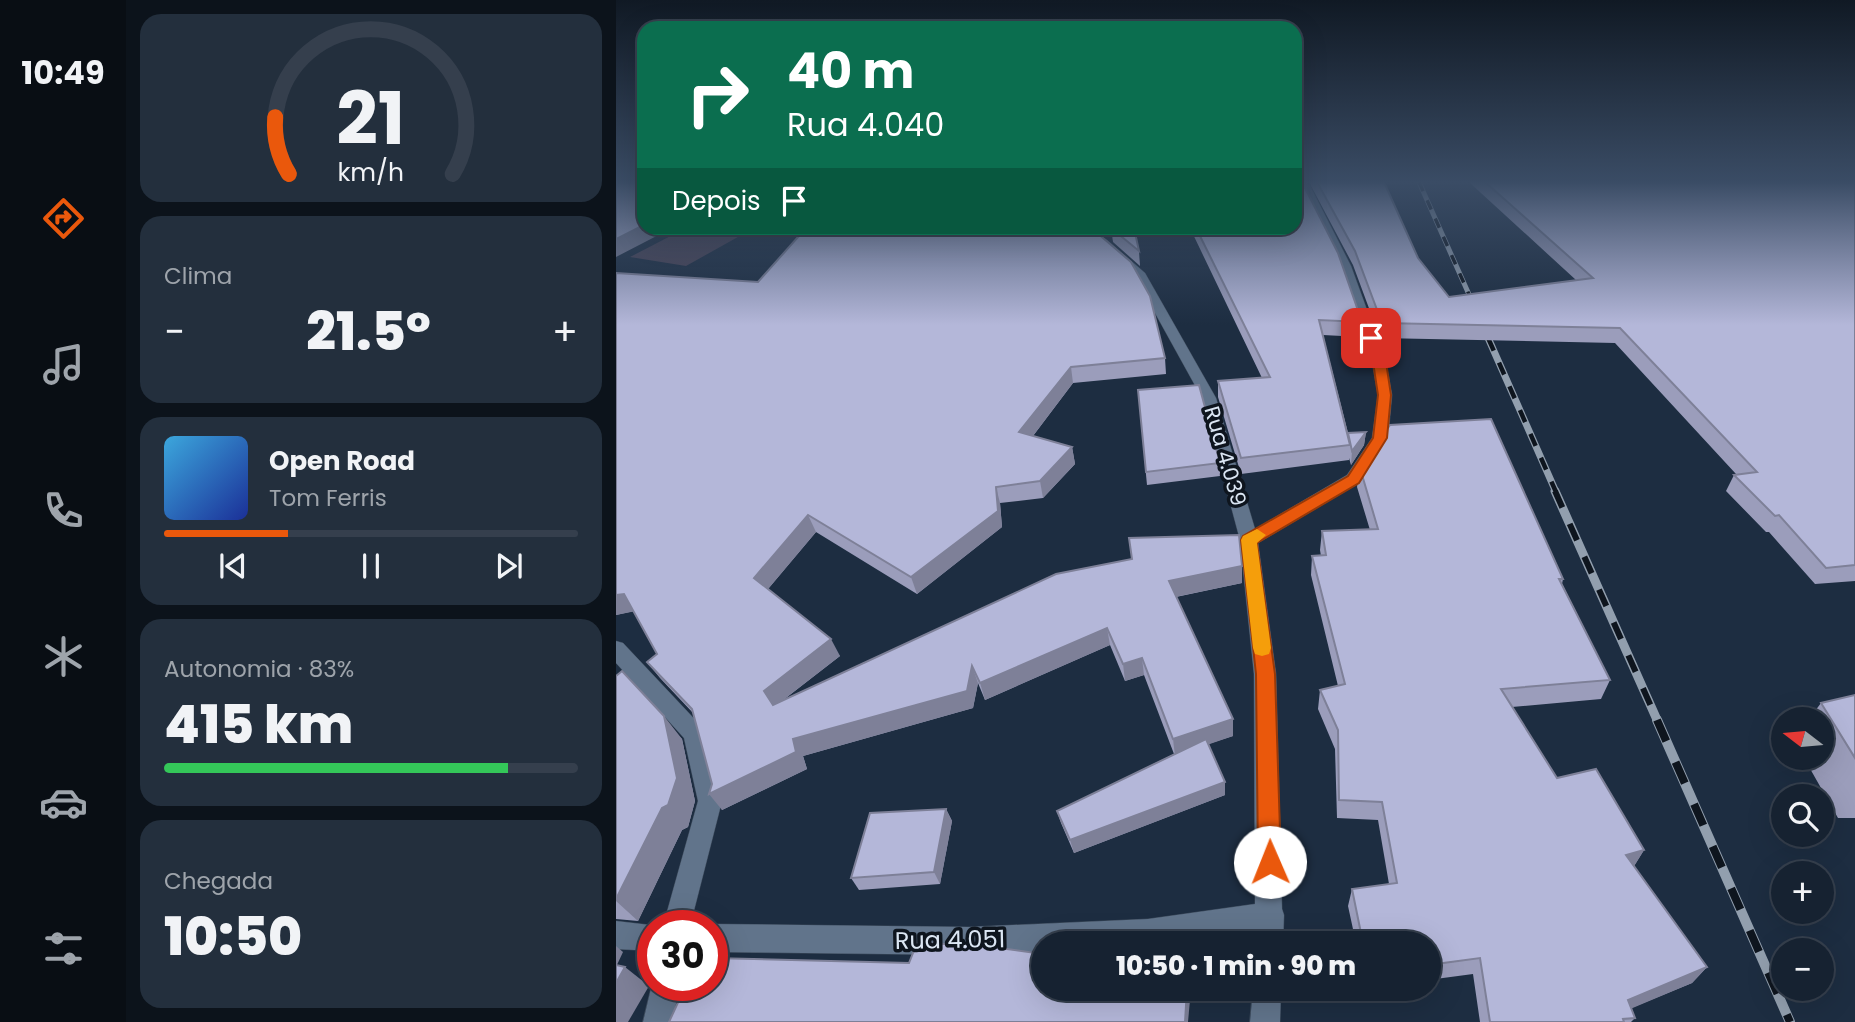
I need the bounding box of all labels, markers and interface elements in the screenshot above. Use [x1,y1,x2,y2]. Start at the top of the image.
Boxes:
text: 40 m [787,37,914,105]
icon: right [672,49,763,140]
text: 10:49 [21,50,105,95]
text: 21 [337,68,405,169]
text: Rua 4.040 [787,102,944,147]
text: km/h [338,155,404,190]
icon: arrive [775,182,813,220]
text: Depois [672,183,761,219]
icon: directions [39,194,88,243]
text: Clima [164,260,232,292]
text: 21.5° [306,295,431,368]
text: − [164,305,185,358]
text: + [552,305,578,358]
pin [1341,308,1401,368]
icon: arrive [1352,319,1390,357]
icon: music [39,340,88,389]
street label: Rua 4.039 [1197,403,1254,509]
text: Open Road [269,443,415,479]
text: Tom Ferris [269,482,387,514]
icon: phone [39,486,88,535]
icon: previous [214,547,252,585]
icon: pause [352,547,390,585]
icon: next [490,547,528,585]
icon: climate [39,632,88,681]
text: Autonomia · 83% [164,653,354,685]
text: 415 km [164,688,353,761]
north arrow [1771,707,1834,770]
map controls [1771,707,1834,1001]
icon: car [39,778,88,827]
button: search [1771,784,1834,847]
position arrow [1233,825,1307,899]
button: + [1771,861,1834,924]
text: Chegada [164,865,273,897]
text: 10:50 [164,900,302,973]
speed limit sign: 30 [637,910,728,1001]
street label: Rua 4.051 [894,922,1006,957]
icon: filters [39,924,88,973]
button: − [1771,938,1834,1001]
text: 10:50 · 1 min · 90 m [1116,948,1356,984]

